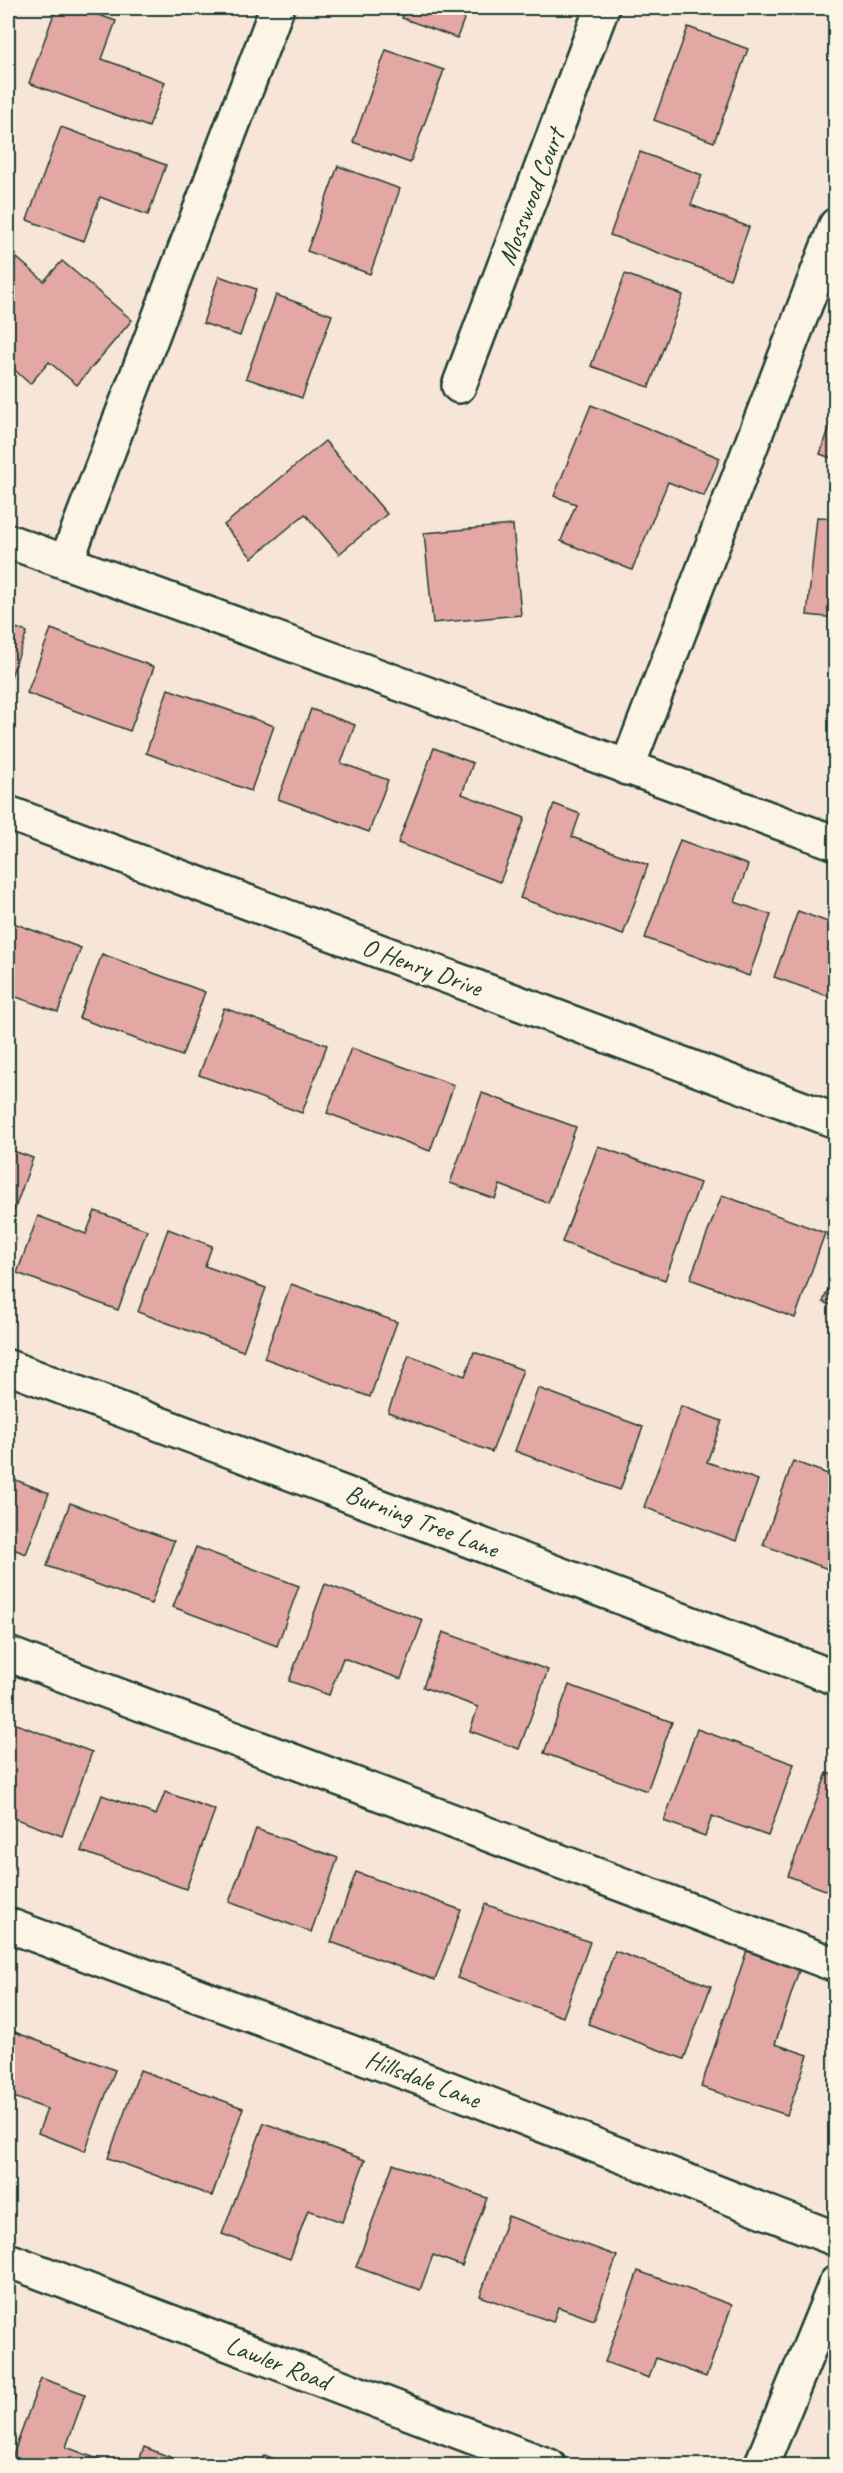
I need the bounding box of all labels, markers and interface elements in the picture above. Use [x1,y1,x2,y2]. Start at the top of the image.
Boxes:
street label: Mosswood Court [490,121,573,270]
street label: O Henry Drive [358,930,488,1004]
street label: Burning Tree Lane [341,1477,505,1566]
street label: Hillsdale Lane [361,2042,486,2116]
street label: Lawler Road [221,2328,338,2399]

